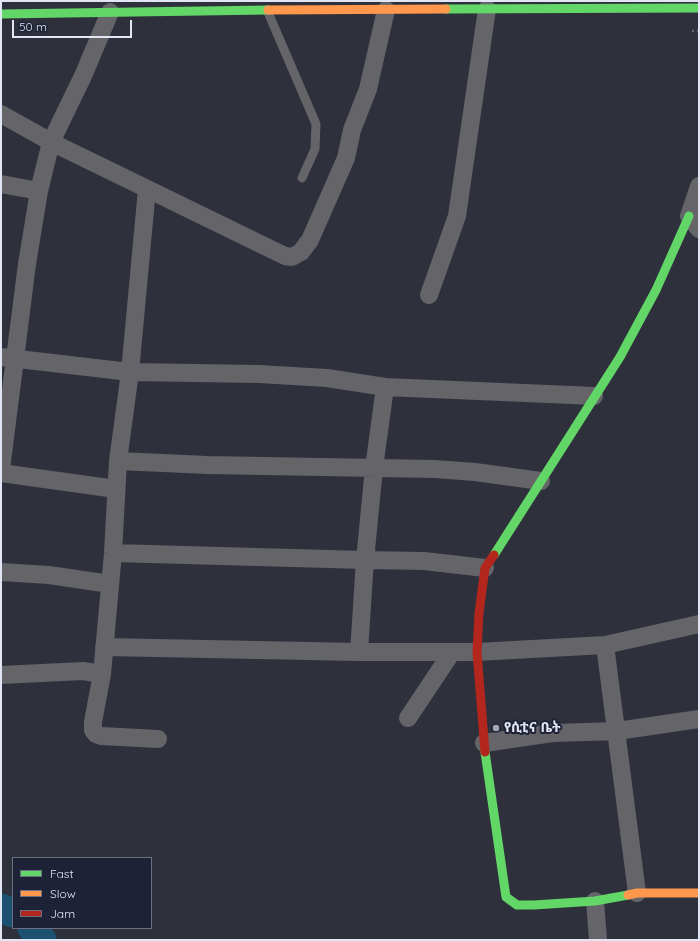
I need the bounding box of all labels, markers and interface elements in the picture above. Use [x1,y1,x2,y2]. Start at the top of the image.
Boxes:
scale bar [14,12,134,38]
text: 50 m [19,19,47,34]
place label: የሲቲና ቤት [504,720,561,736]
marker: የሲቲና ቤት [491,723,501,733]
legend [12,857,152,929]
text: Fast [50,866,74,881]
text: Slow [50,886,76,901]
text: Jam [50,906,75,921]

